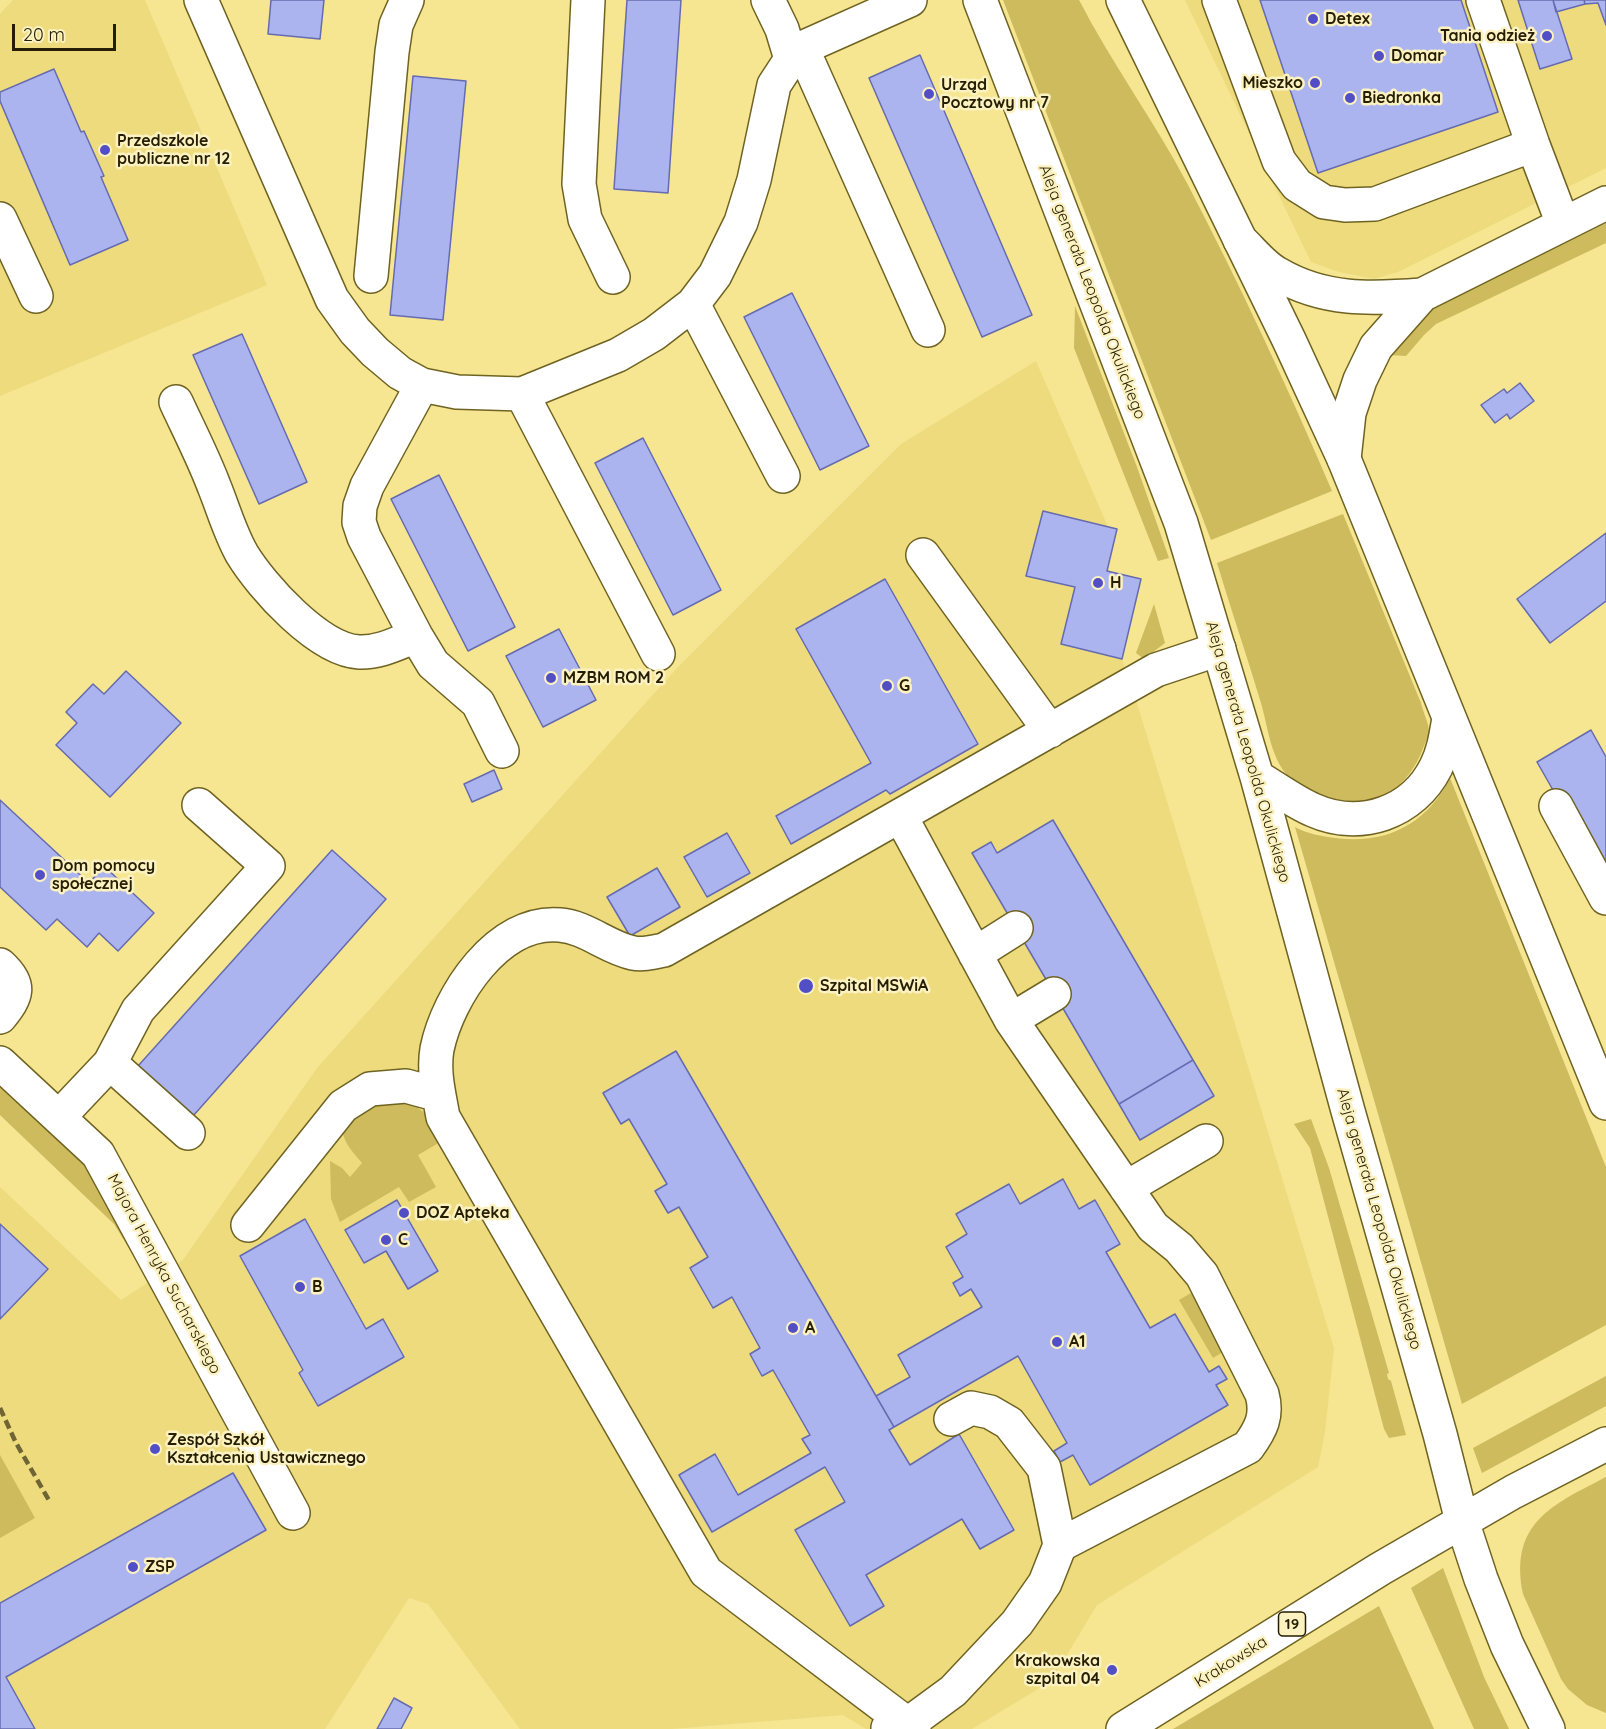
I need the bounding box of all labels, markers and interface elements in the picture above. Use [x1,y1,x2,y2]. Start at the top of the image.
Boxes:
place label: Detex [1325,9,1370,29]
scale bar [15,12,118,50]
marker: Detex [1306,12,1320,26]
text: 20 m [23,23,65,46]
place label: Tania odzież [1440,26,1535,46]
marker: Tania odzież [1540,29,1554,43]
place label: Domar [1391,46,1444,66]
marker: Domar [1372,49,1386,63]
place label: Mieszko [1242,73,1303,93]
place label: Urząd Pocztowy nr 7 [941,75,1049,113]
marker: Mieszko [1308,76,1322,90]
marker: Urząd Pocztowy nr 7 [922,87,936,101]
place label: Biedronka [1362,88,1441,108]
marker: Biedronka [1343,91,1357,105]
place label: Przedszkole publiczne nr 12 [117,131,230,169]
marker: Przedszkole publiczne nr 12 [98,143,112,157]
street label: Aleja generała Leopolda Okulickiego [1034,162,1150,422]
place label: H [1110,573,1122,593]
marker: H [1091,576,1105,590]
street label: Aleja generała Leopolda Okulickiego [1201,619,1295,885]
place label: MZBM ROM 2 [563,668,664,688]
marker: MZBM ROM 2 [544,671,558,685]
place label: G [899,676,910,696]
marker: G [880,679,894,693]
place label: Dom pomocy społecznej [52,856,155,894]
marker: Dom pomocy społecznej [33,868,47,882]
place label: Szpital MSWiA [820,976,928,996]
marker: Szpital MSWiA [797,977,815,995]
street label: Aleja generała Leopolda Okulickiego [1332,1086,1426,1352]
street label: Majora Henryka Sucharskiego [103,1171,225,1377]
place label: DOZ Apteka [416,1203,509,1223]
marker: DOZ Apteka [397,1206,411,1220]
place label: C [398,1230,408,1250]
marker: C [379,1233,393,1247]
place label: B [312,1277,322,1297]
marker: B [293,1280,307,1294]
place label: A [805,1318,815,1338]
marker: A [786,1321,800,1335]
place label: A1 [1069,1332,1085,1352]
marker: A1 [1050,1335,1064,1349]
place label: Zespół Szkół Kształcenia Ustawicznego [167,1430,366,1468]
marker: Zespół Szkół Kształcenia Ustawicznego [148,1442,162,1456]
place label: ZSP [145,1557,175,1577]
marker: ZSP [126,1560,140,1574]
road number: 19 [1278,1612,1306,1636]
street label: Krakowska [1191,1632,1271,1692]
place label: Krakowska szpital 04 [1015,1651,1100,1689]
marker: Krakowska szpital 04 [1105,1663,1119,1677]

